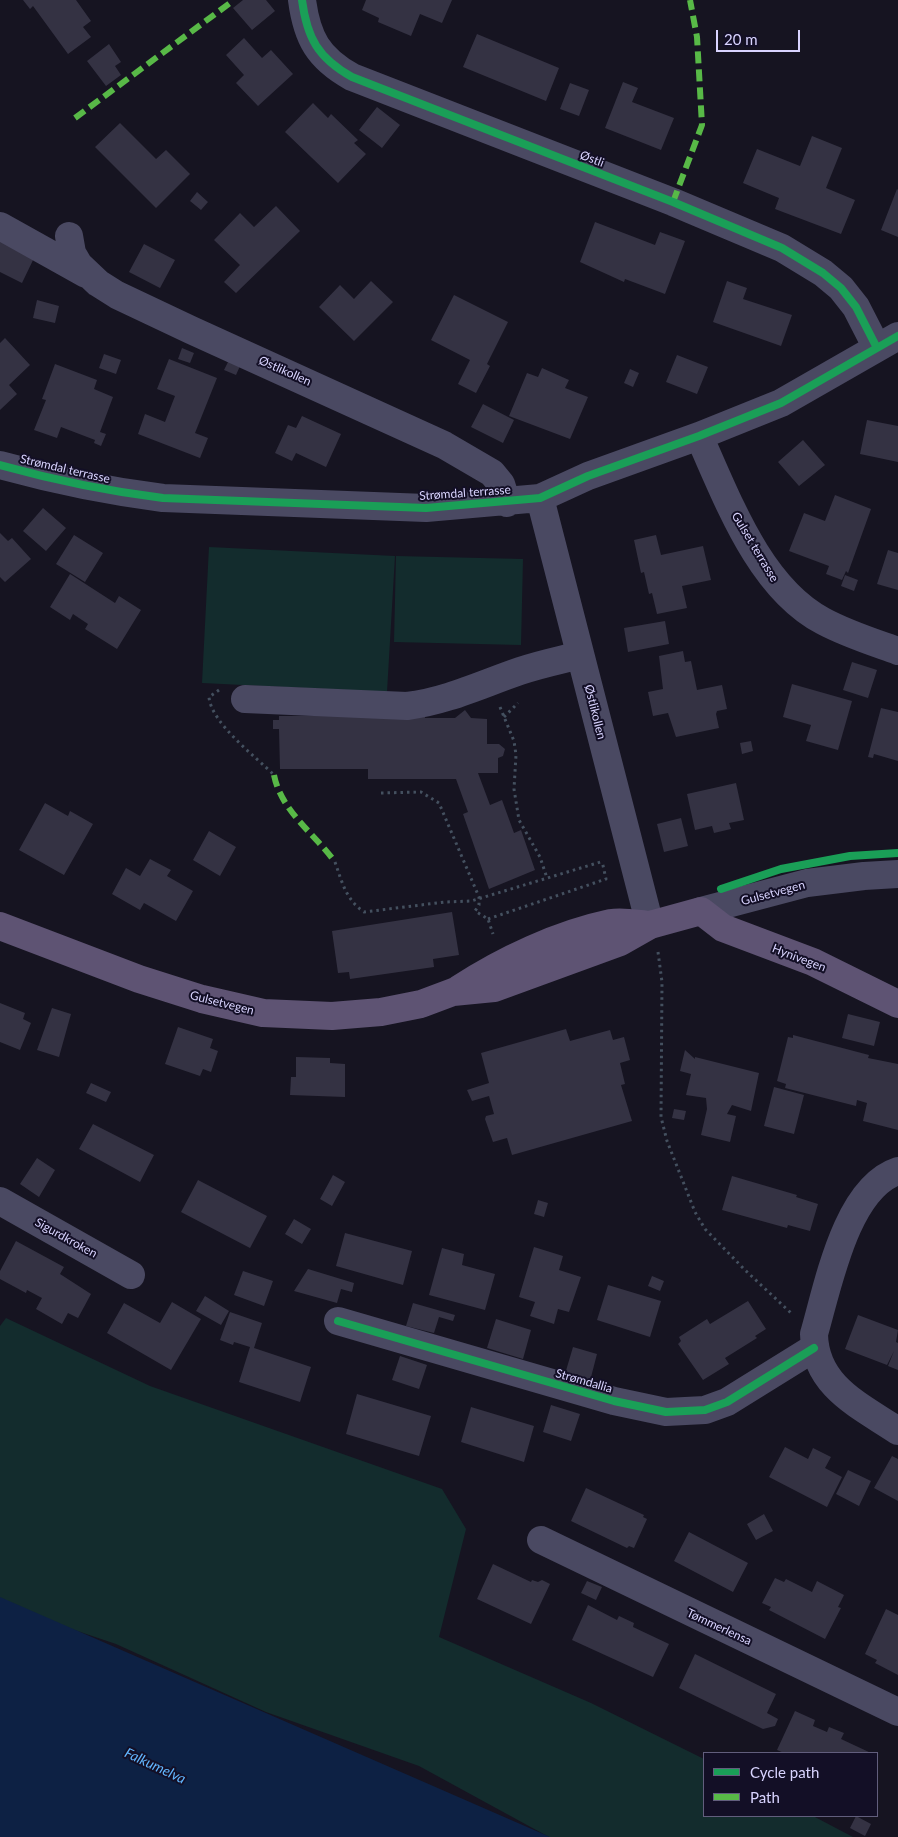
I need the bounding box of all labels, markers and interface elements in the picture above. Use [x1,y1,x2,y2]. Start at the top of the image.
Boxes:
scale bar [718,20,802,52]
text: 20 m [724,30,758,48]
street label: Østli [578,148,606,170]
street label: Østlikollen [257,353,313,389]
street label: Strømdal terrasse [19,452,111,486]
street label: Strømdal terrasse [419,483,511,503]
street label: Gulset terrasse [728,509,782,585]
street label: Østlikollen [581,683,609,741]
street label: Gulsetvegen [739,878,807,908]
street label: Hynivegen [770,941,828,975]
street label: Gulsetvegen [188,988,256,1018]
street label: Sigurdkroken [32,1215,100,1261]
street label: Strømdallia [554,1366,614,1396]
street label: Tømmerlensa [684,1606,754,1648]
water label: Falkumelva [122,1745,188,1787]
legend [703,1752,878,1817]
text: Cycle path [750,1763,819,1781]
text: Path [750,1788,780,1806]

